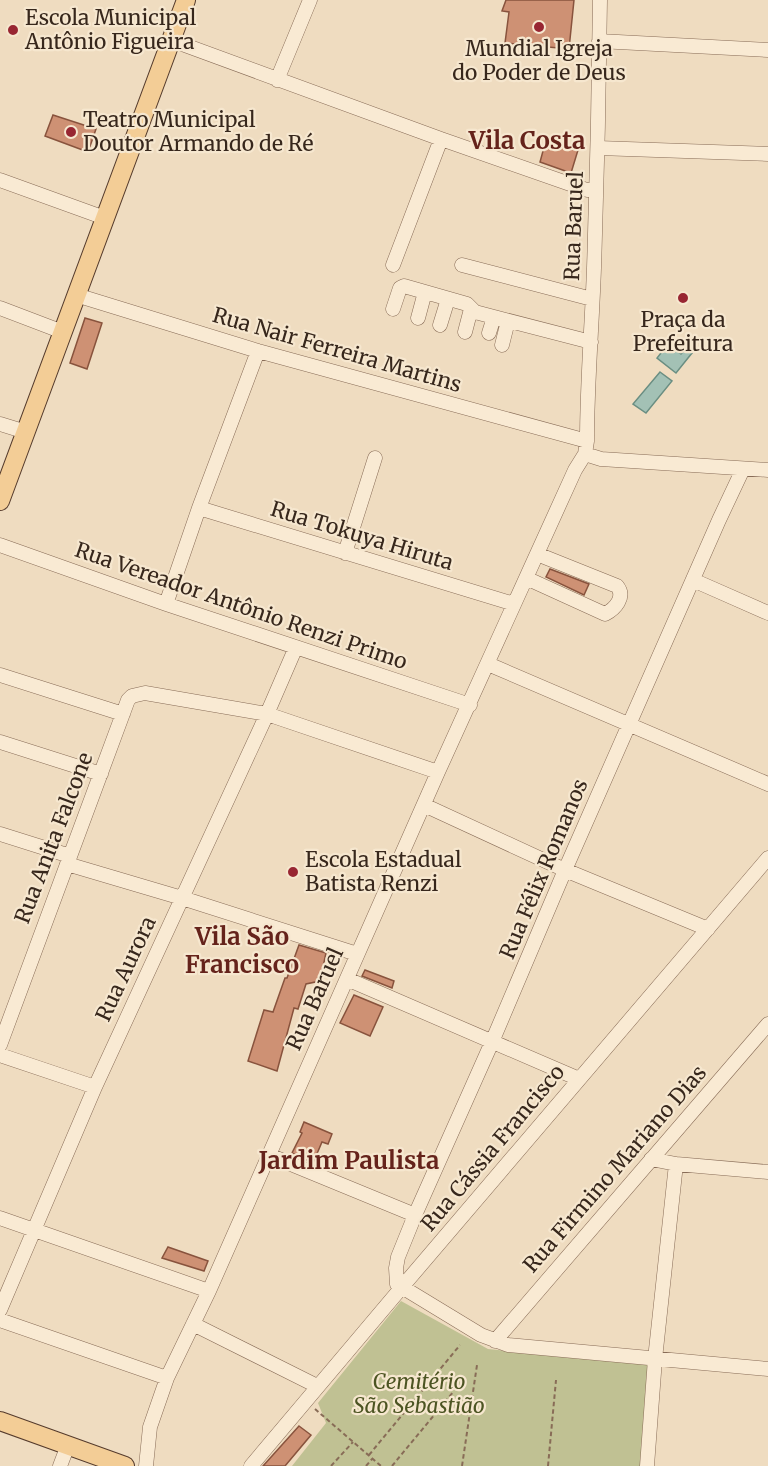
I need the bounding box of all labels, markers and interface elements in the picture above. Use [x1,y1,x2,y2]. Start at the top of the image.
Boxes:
place label: Escola Municipal Antônio Figueira [24,4,197,55]
marker: Mundial Igreja do Poder de Deus [532,20,546,34]
marker: Escola Municipal Antônio Figueira [6,23,20,37]
place label: Mundial Igreja do Poder de Deus [452,35,626,86]
place label: Teatro Municipal Doutor Armando de Ré [83,106,313,157]
marker: Teatro Municipal Doutor Armando de Ré [64,125,78,139]
district label: Vila Costa [468,125,585,156]
street label: Rua Baruel [558,170,589,281]
marker: Praça da Prefeitura [676,291,690,305]
street label: Rua Nair Ferreira Martins [209,301,465,398]
place label: Praça da Prefeitura [633,306,733,357]
street label: Rua Tokuya Hiruta [268,495,457,576]
street label: Rua Vereador Antônio Renzi Primo [71,536,411,675]
street label: Rua Anita Falcone [9,748,99,927]
street label: Rua Félix Romanos [493,775,594,963]
place label: Escola Estadual Batista Renzi [305,846,462,897]
marker: Escola Estadual Batista Renzi [286,865,300,879]
street label: Rua Aurora [90,912,162,1026]
district label: Vila São Francisco [185,921,299,980]
street label: Rua Baruel [280,943,349,1054]
street label: Rua Cássia Francisco [415,1059,570,1237]
street label: Rua Firmino Mariano Dias [517,1059,712,1278]
district label: Jardim Paulista [258,1145,439,1176]
park label: Cemitério São Sebastião [353,1368,485,1419]

